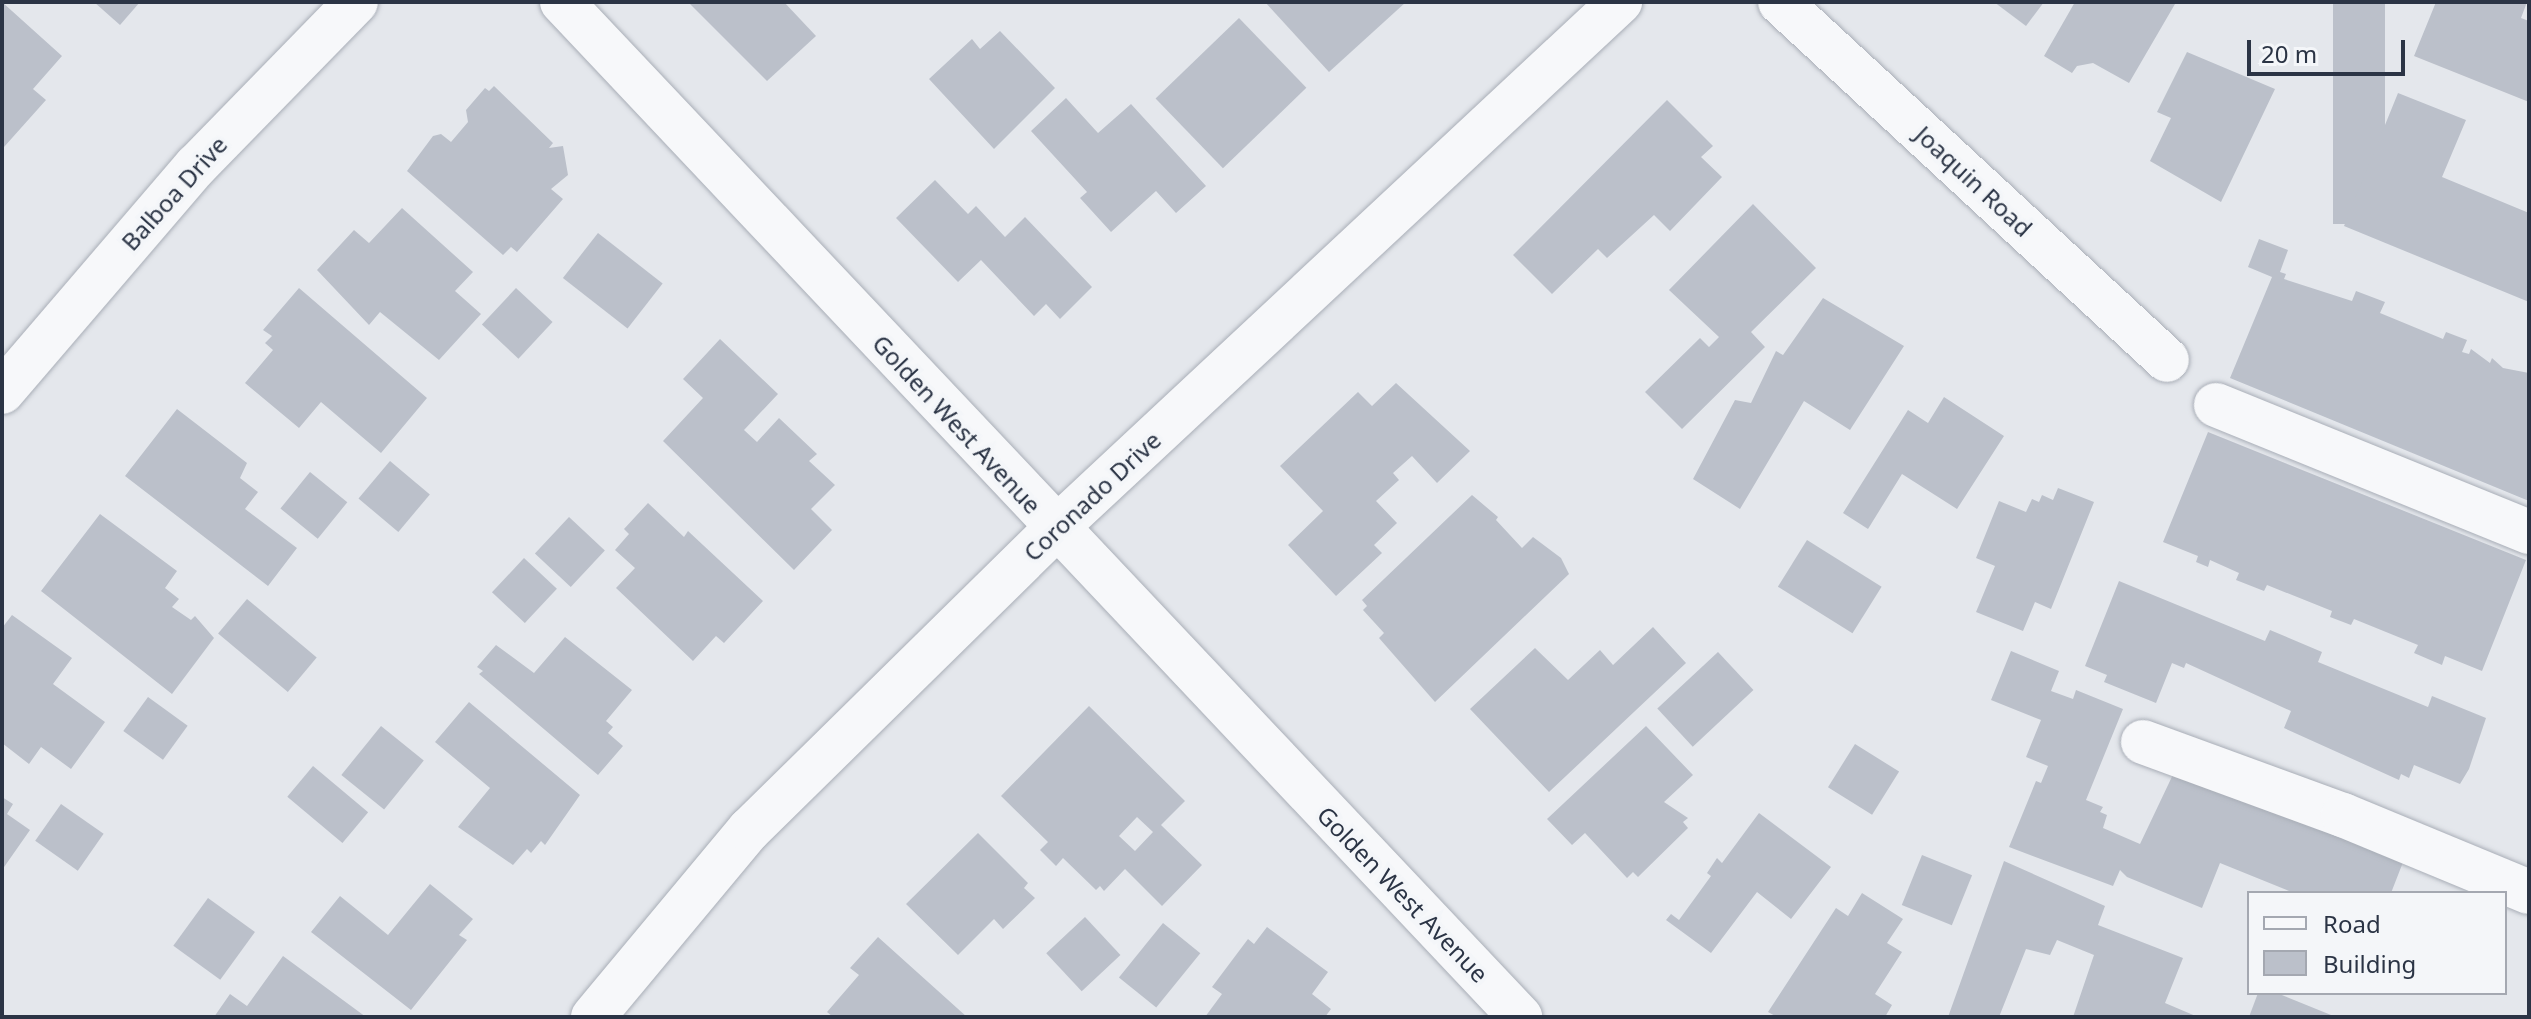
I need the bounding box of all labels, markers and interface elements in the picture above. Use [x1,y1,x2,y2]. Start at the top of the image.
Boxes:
scale bar [2251,24,2409,74]
text: 20 m [2261,37,2317,70]
street label: Joaquin Road [1910,120,2038,242]
street label: Balboa Drive [115,130,233,256]
street label: Golden West Avenue [867,329,1047,519]
street label: Coronado Drive [1018,425,1166,567]
street label: Golden West Avenue [1312,800,1494,988]
legend [2247,891,2507,995]
text: Road [2323,907,2381,940]
text: Building [2323,947,2416,980]

